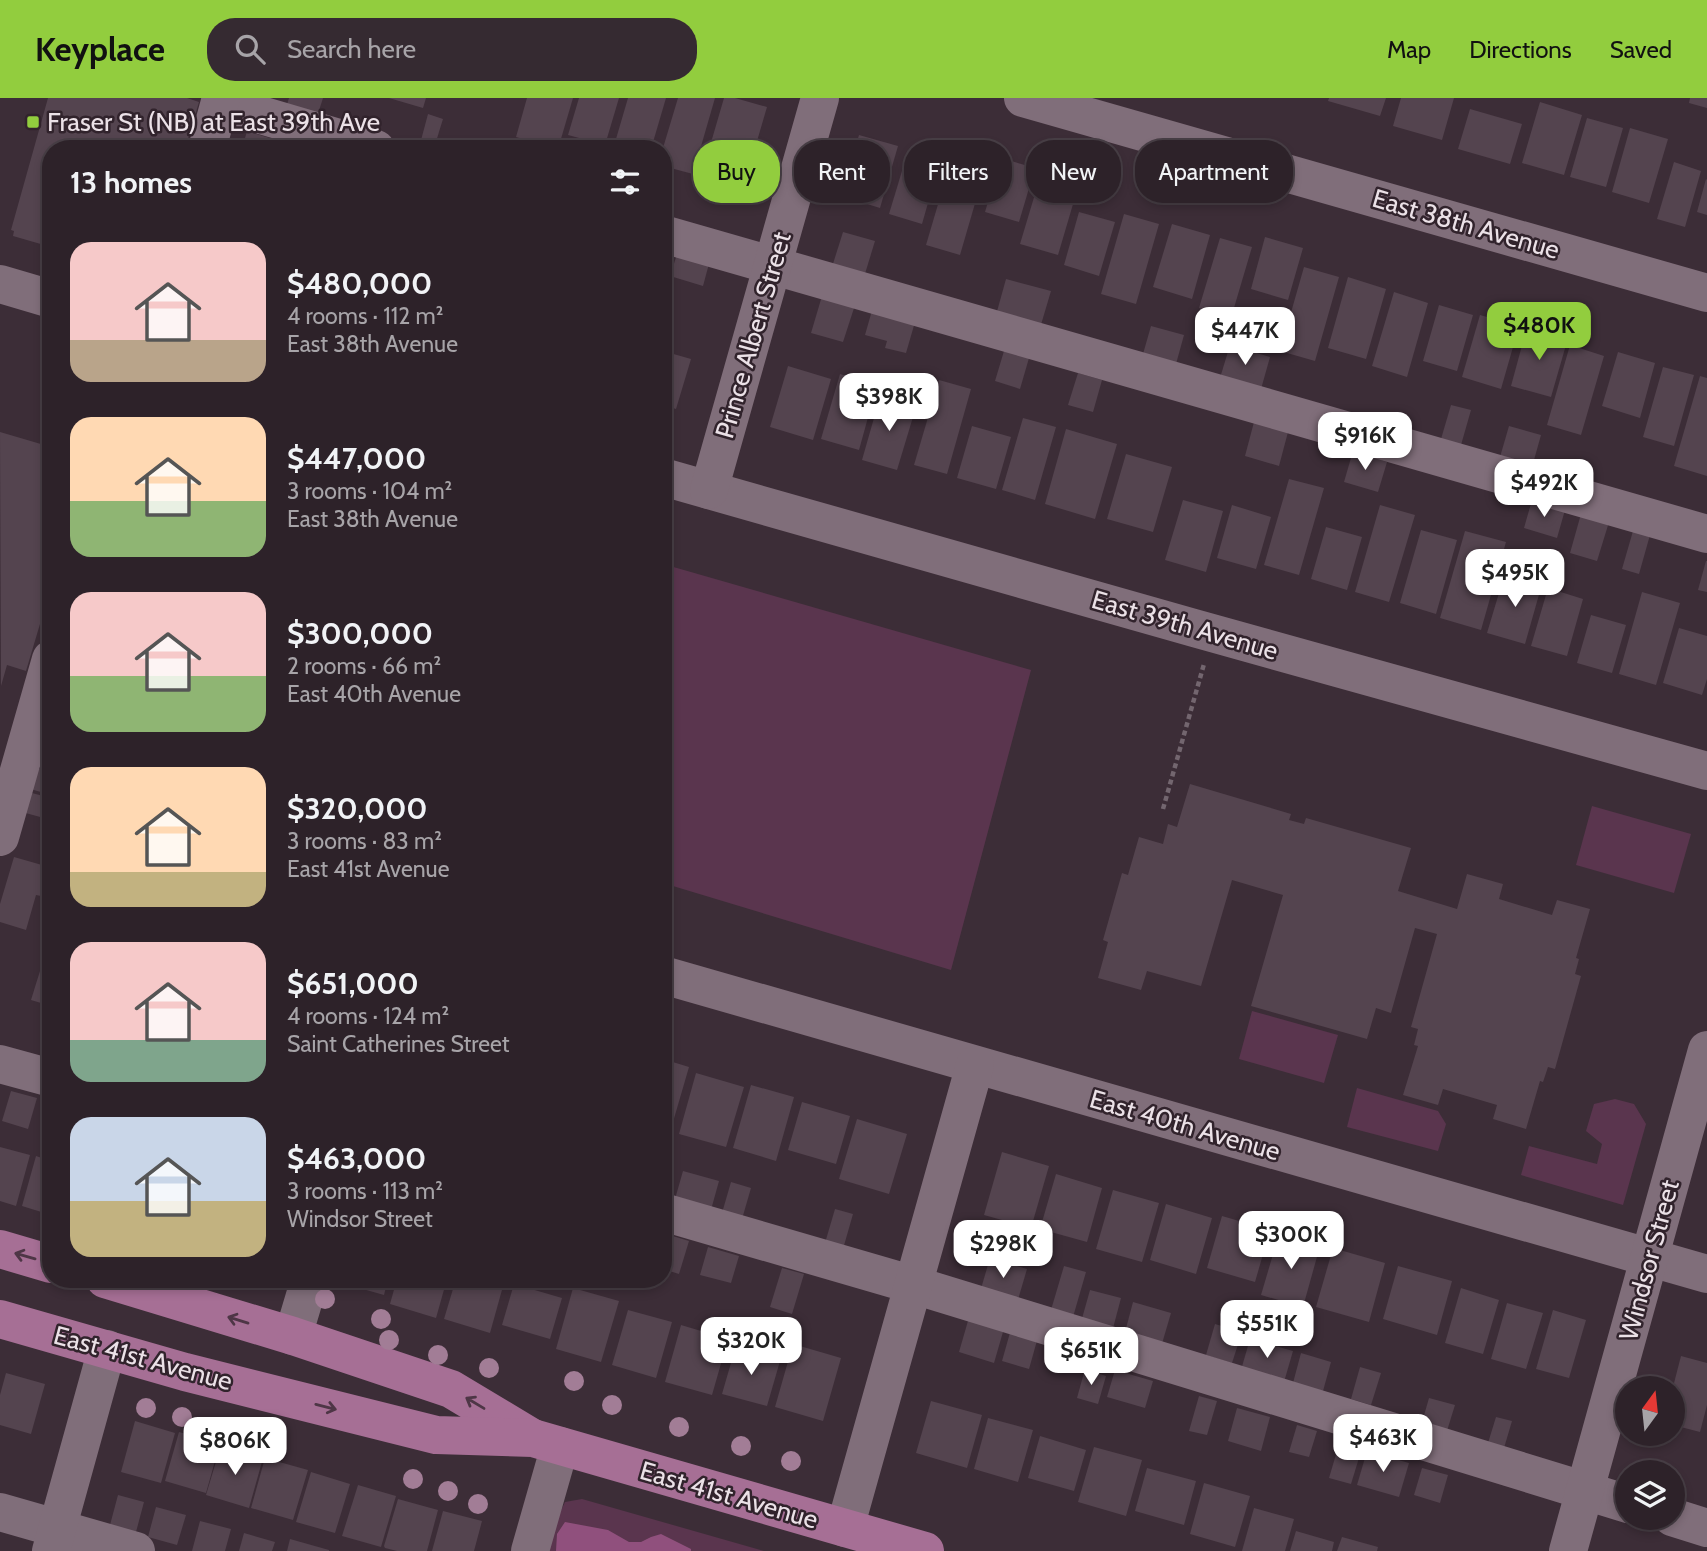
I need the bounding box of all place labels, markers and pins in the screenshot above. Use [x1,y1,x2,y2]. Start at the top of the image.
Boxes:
place label: Fraser St (NB) at East 39th Ave [47,106,380,138]
marker: Fraser St (NB) at East 39th Ave [25,114,41,130]
pin: $480K [1490,302,1588,362]
pin: $447K [1196,308,1294,367]
pin: $398K [840,374,938,433]
pin: $916K [1316,412,1414,472]
pin: $492K [1495,460,1593,519]
pin: $495K [1466,550,1564,609]
pin: $300K [1242,1212,1340,1271]
pin: $298K [954,1220,1052,1280]
pin: $551K [1218,1300,1316,1360]
pin: $320K [702,1318,800,1377]
pin: $651K [1042,1328,1140,1387]
pin: $463K [1334,1414,1432,1474]
pin: $806K [186,1418,284,1477]

